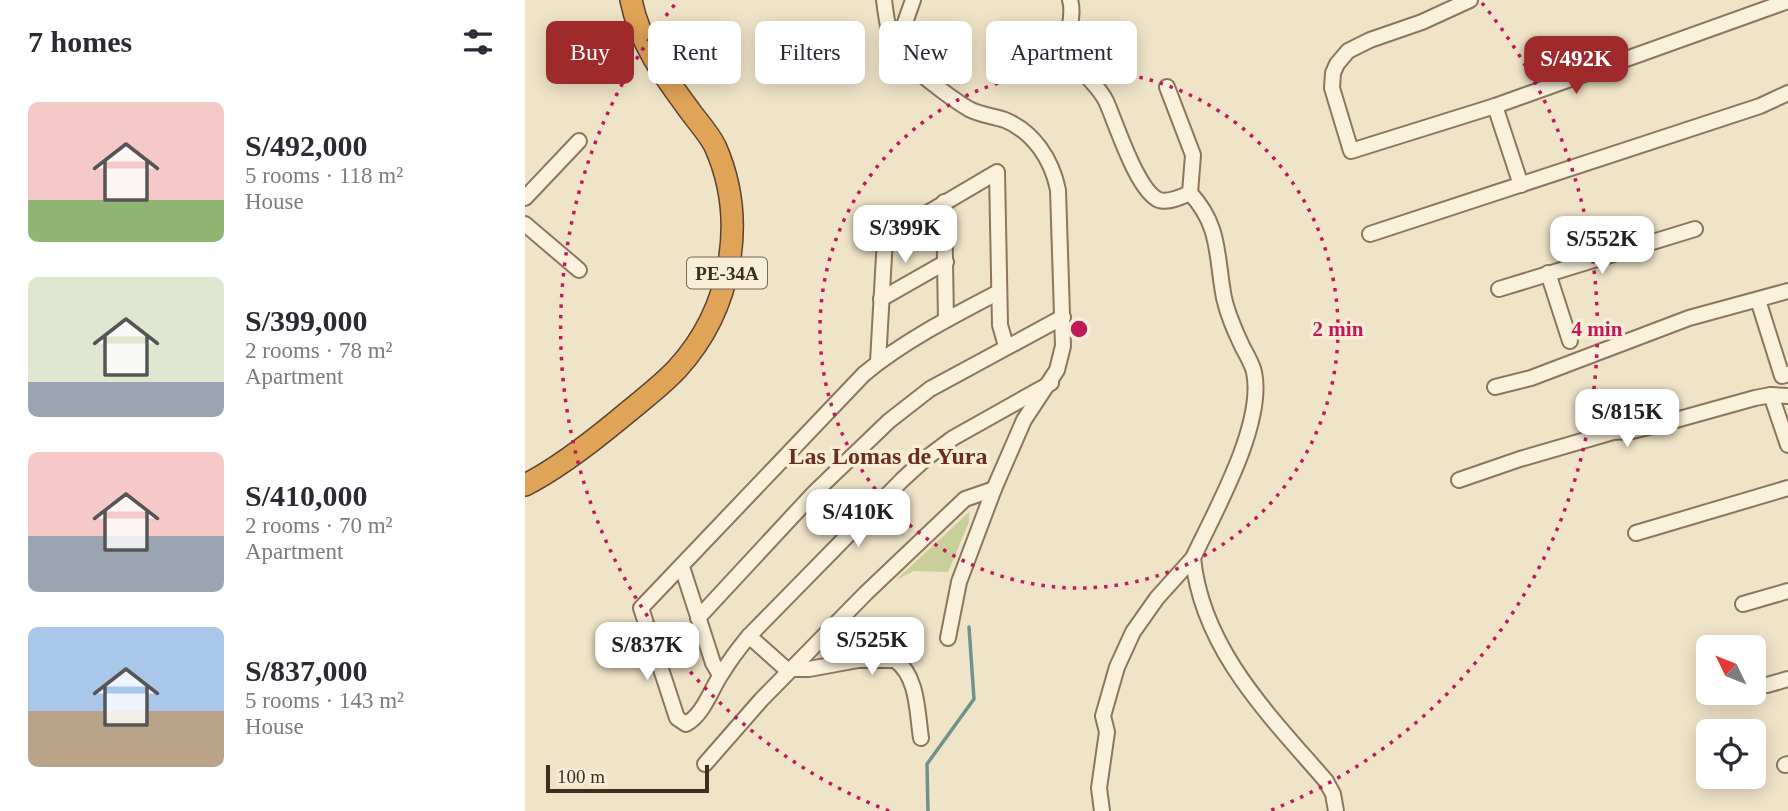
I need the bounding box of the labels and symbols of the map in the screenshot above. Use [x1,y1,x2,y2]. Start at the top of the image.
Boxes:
pin: S/492K [1519,36,1633,96]
pin: S/399K [848,205,962,265]
pin: S/552K [1545,216,1659,276]
road number: PE-34A [687,258,767,288]
centre of rings [1067,317,1091,341]
text: 2 min [1313,317,1364,341]
text: 4 min [1572,317,1623,341]
pin: S/815K [1570,390,1684,449]
district label: Las Lomas de Yura [789,443,987,469]
pin: S/410K [801,490,915,549]
pin: S/525K [815,618,929,677]
pin: S/837K [590,622,704,682]
north arrow [1696,635,1766,705]
scale bar [546,762,709,794]

